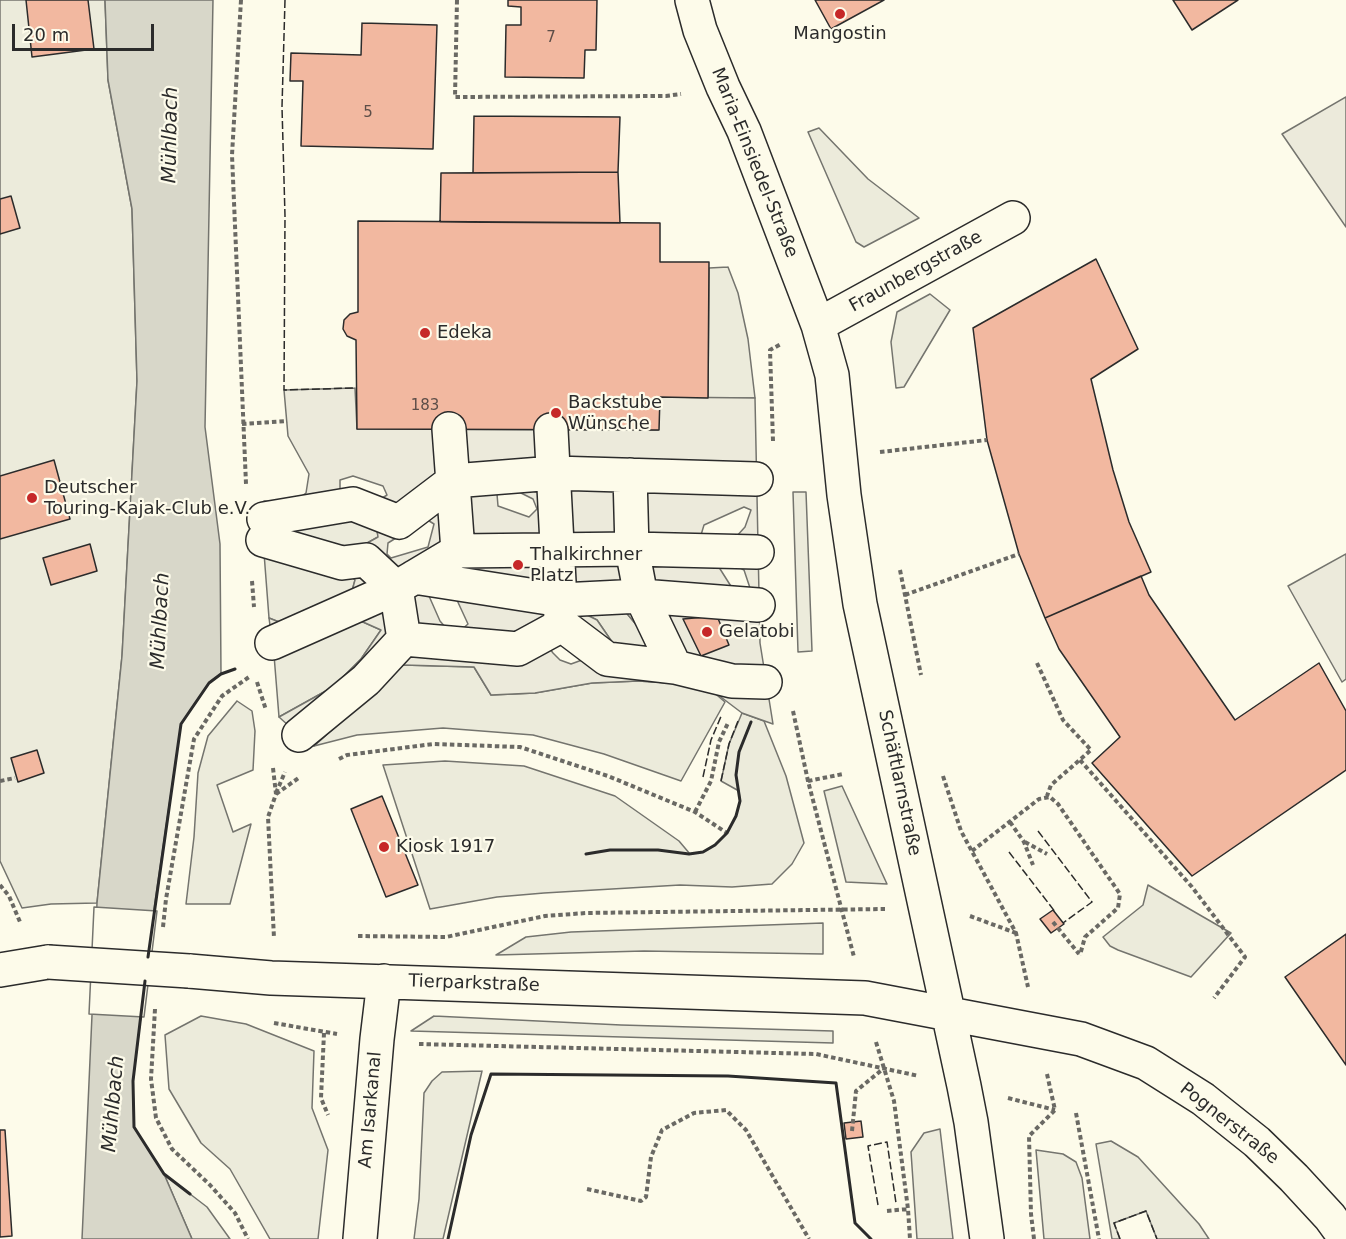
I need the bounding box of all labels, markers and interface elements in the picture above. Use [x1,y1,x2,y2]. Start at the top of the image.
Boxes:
marker: Mangostin [833,7,847,21]
scale bar [15,12,158,50]
place label: Mangostin [793,23,887,45]
text: 20 m [23,24,69,45]
house number: 7 [546,29,556,47]
street label: Maria-Einsiedel-Straße [706,65,802,261]
water label: Mühlbach [158,86,184,184]
house number: 5 [363,104,373,122]
street label: Fraunbergstraße [846,227,986,317]
place label: Edeka [437,322,492,344]
marker: Edeka [418,326,432,340]
place label: Backstube Wünsche [568,392,662,434]
house number: 183 [411,397,439,415]
marker: Backstube Wünsche [549,406,563,420]
place label: Deutscher Touring-Kajak-Club e.V. [44,477,250,520]
marker: Deutscher Touring-Kajak-Club e.V. [25,491,39,505]
place label: Thalkirchner Platz [530,544,642,586]
marker: Thalkirchner Platz [511,558,525,572]
water label: Mühlbach [146,572,176,670]
place label: Gelatobi [719,621,795,643]
marker: Gelatobi [700,625,714,639]
street label: Schäftlarnstraße [873,708,925,858]
place label: Kiosk 1917 [396,836,495,858]
marker: Kiosk 1917 [377,840,391,854]
street label: Tierparkstraße [408,971,540,997]
street label: Am Isarkanal [355,1051,387,1169]
water label: Mühlbach [98,1055,130,1153]
street label: Pognerstraße [1175,1079,1283,1169]

